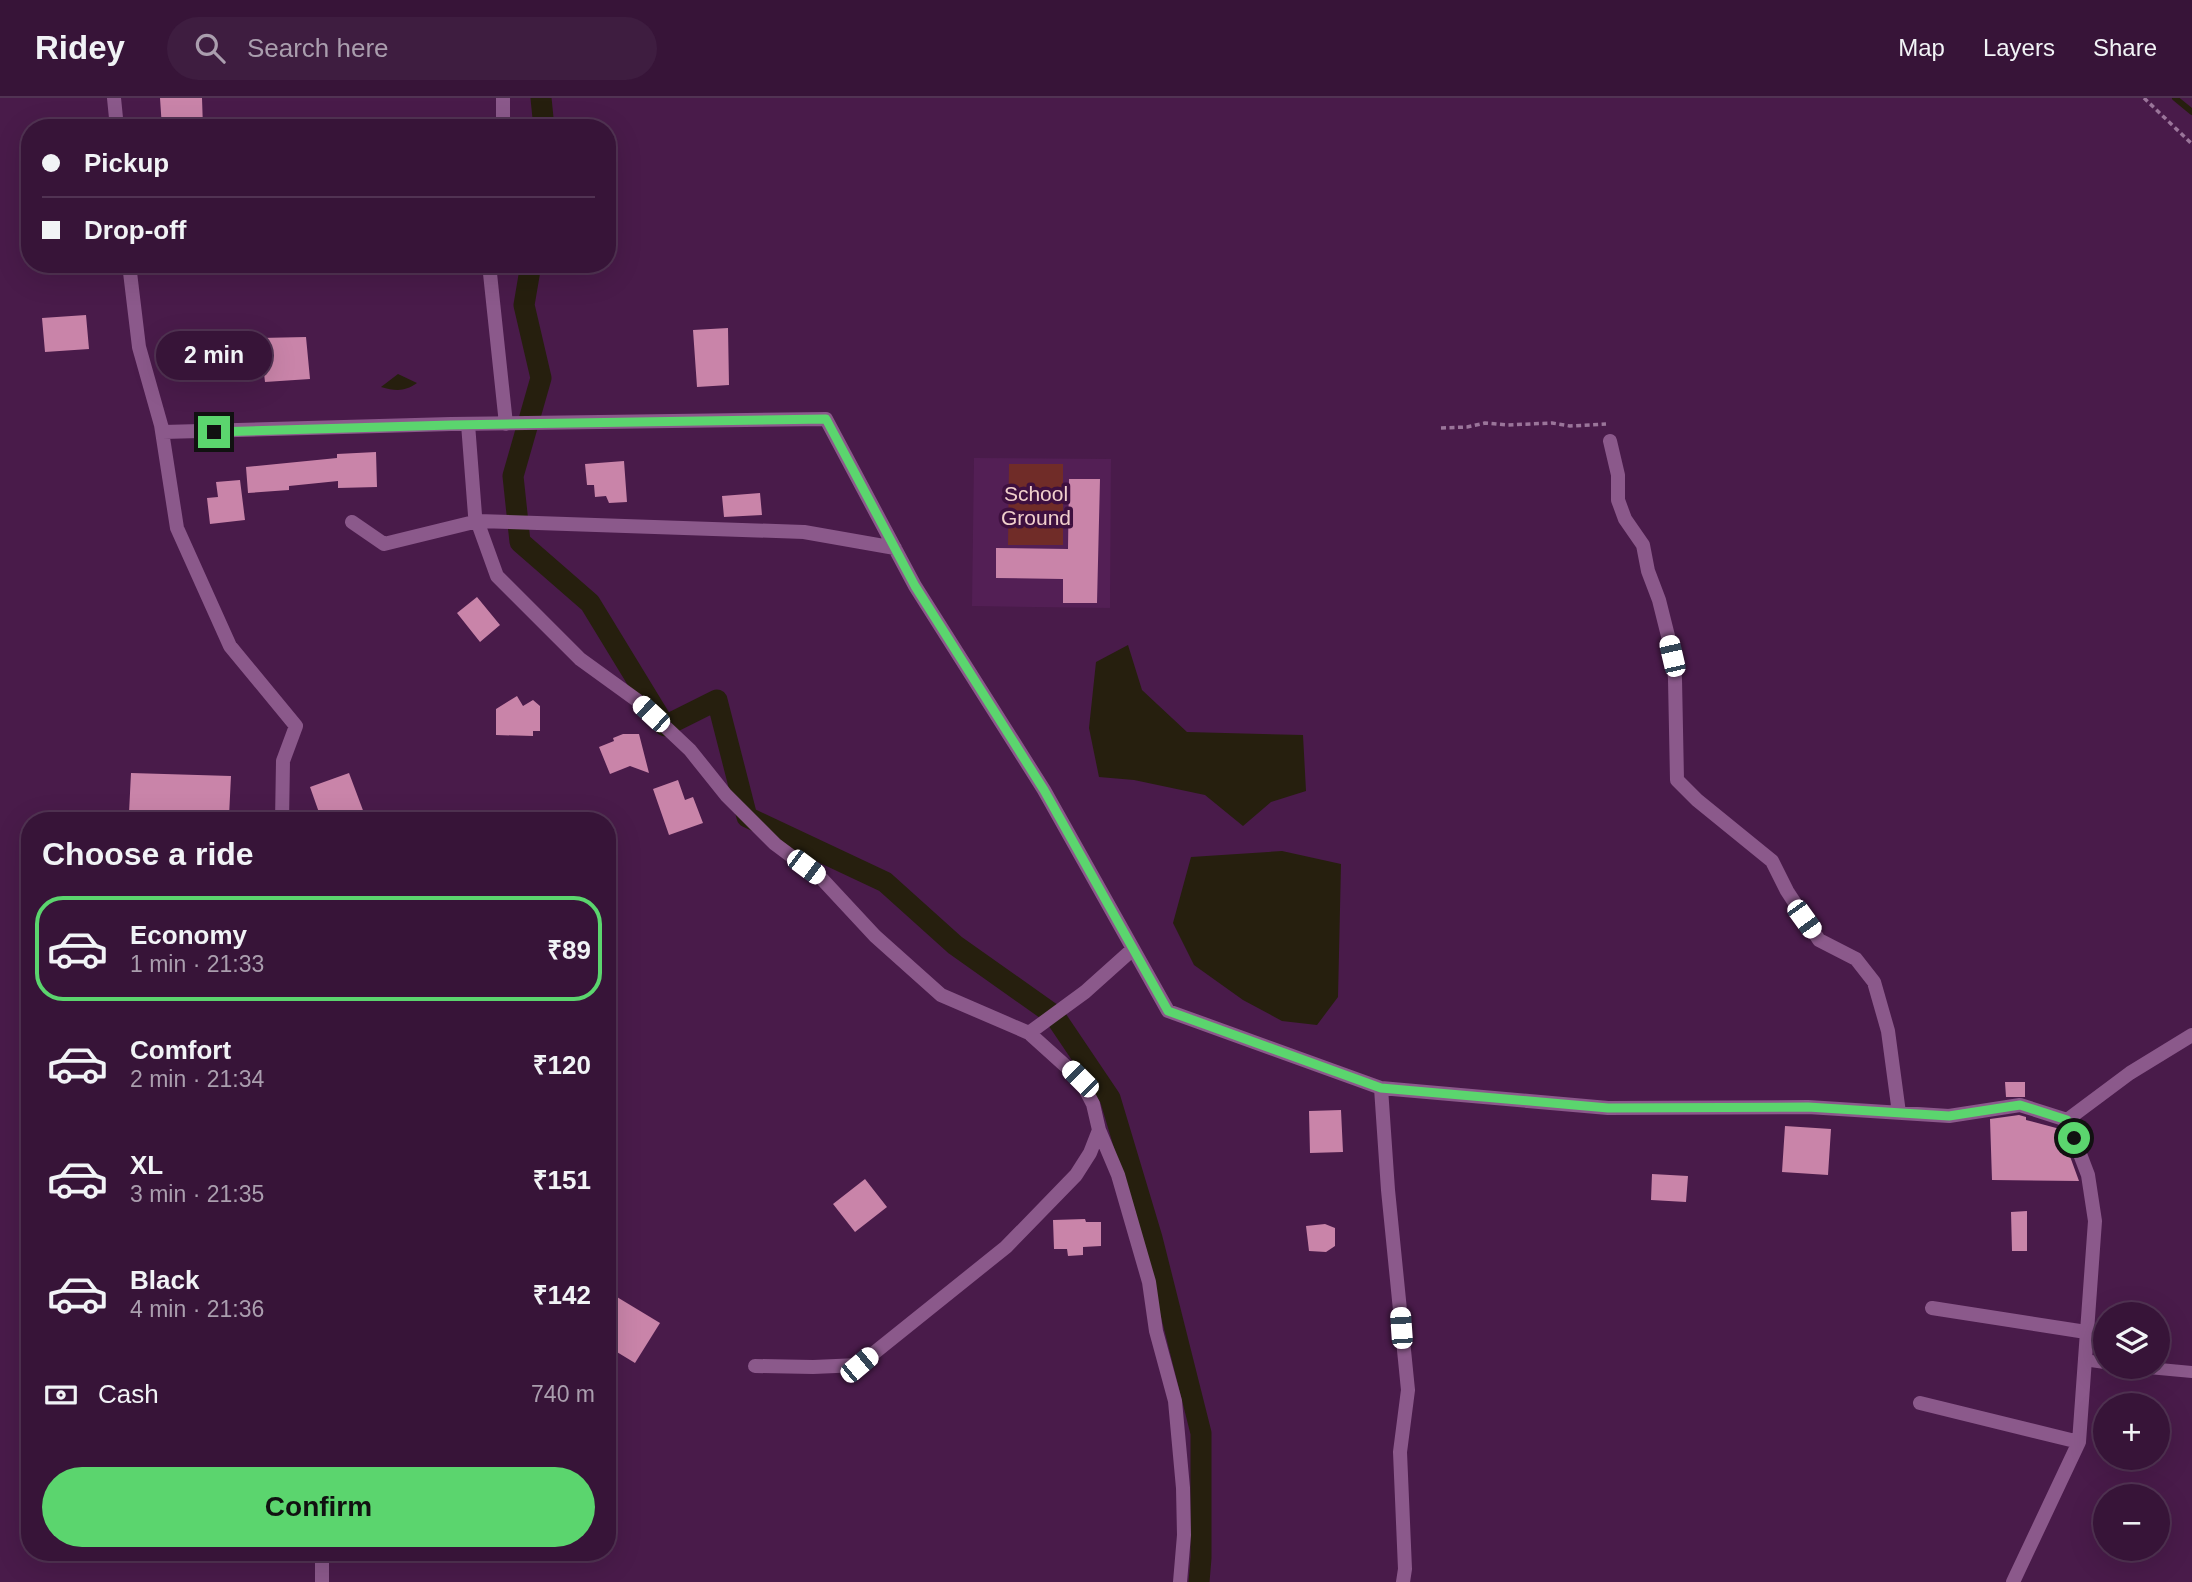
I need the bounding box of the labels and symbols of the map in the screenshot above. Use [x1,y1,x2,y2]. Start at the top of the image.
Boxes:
callout: 2 min [156,330,272,380]
route end [198,416,230,448]
park label: School Ground [1001,482,1071,529]
car [1658,633,1687,679]
car [629,692,674,736]
car [783,846,830,888]
car [1784,896,1825,942]
car [1058,1057,1103,1101]
route start [2058,1122,2090,1154]
car [1390,1306,1413,1350]
car [837,1343,882,1387]

